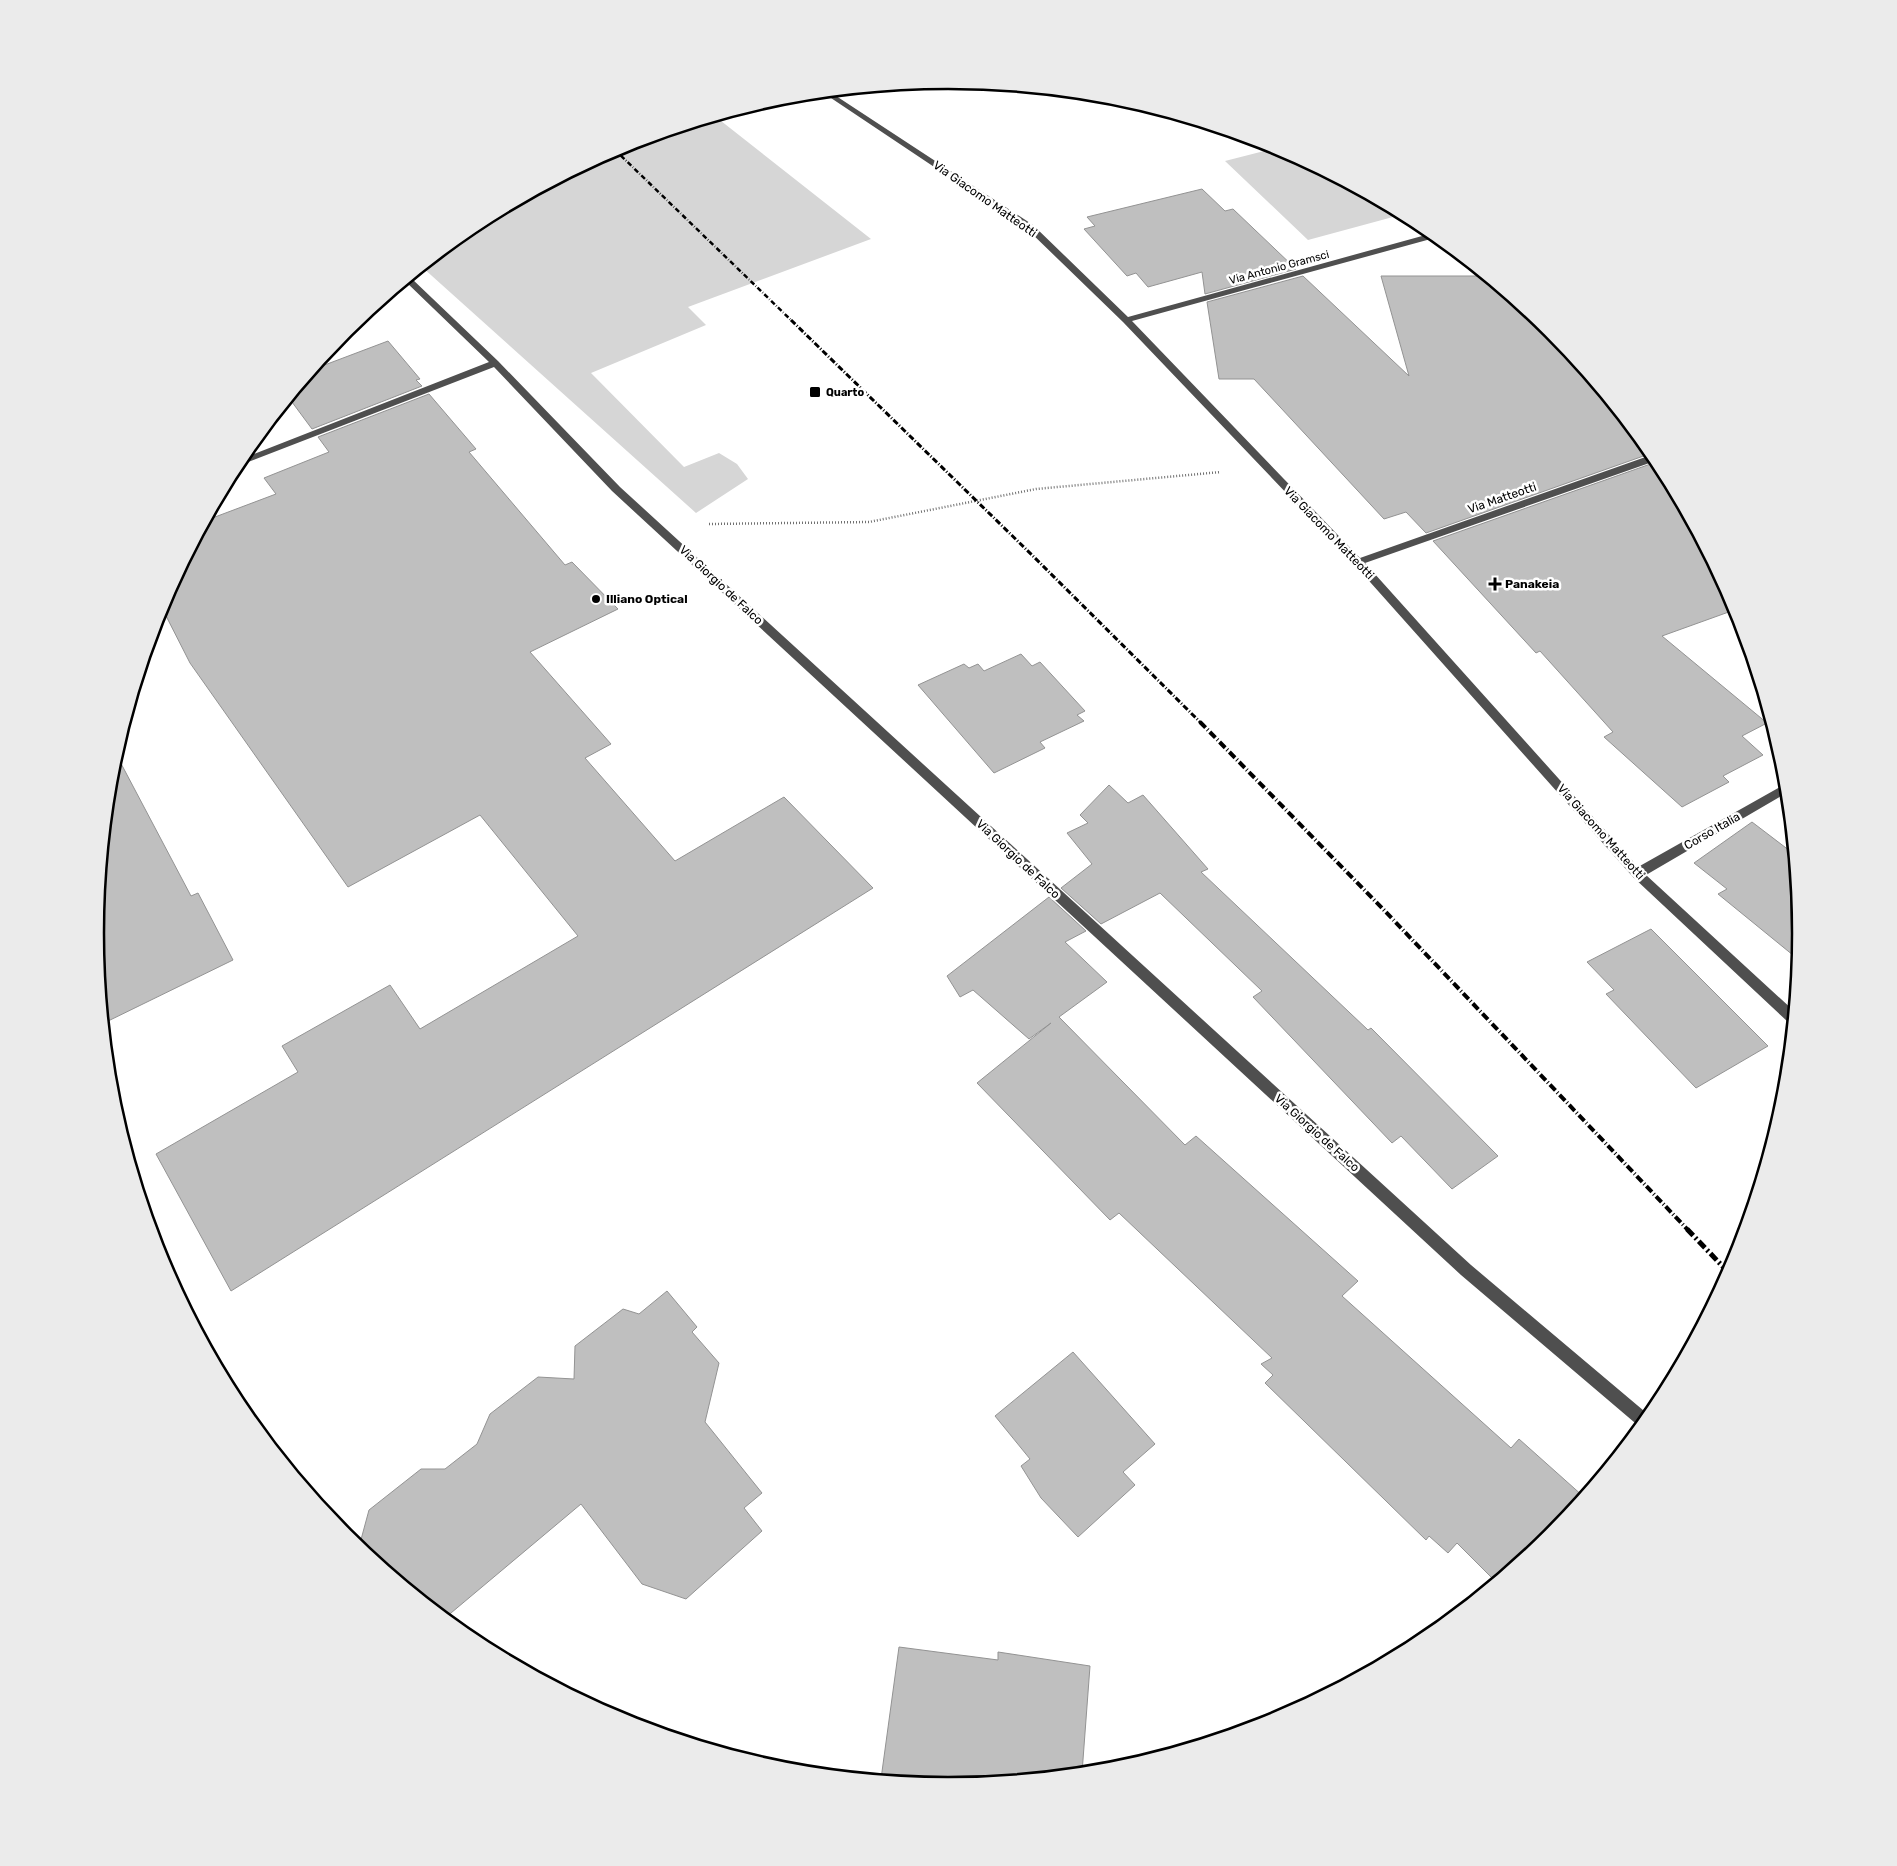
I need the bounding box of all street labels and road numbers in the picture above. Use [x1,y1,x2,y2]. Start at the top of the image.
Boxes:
street label: Via Giacomo Matteotti [930,158,1040,240]
street label: Via Antonio Gramsci [1228,248,1331,287]
street label: Via Matteotti [1466,480,1538,516]
street label: Via Giacomo Matteotti [1281,484,1377,582]
street label: Via Giorgio de Falco [676,543,766,627]
street label: Via Giacomo Matteotti [1555,781,1648,883]
street label: Corso Italia [1681,809,1743,853]
street label: Via Giorgio de Falco [973,817,1063,901]
street label: Via Giorgio de Falco [1272,1091,1362,1175]

